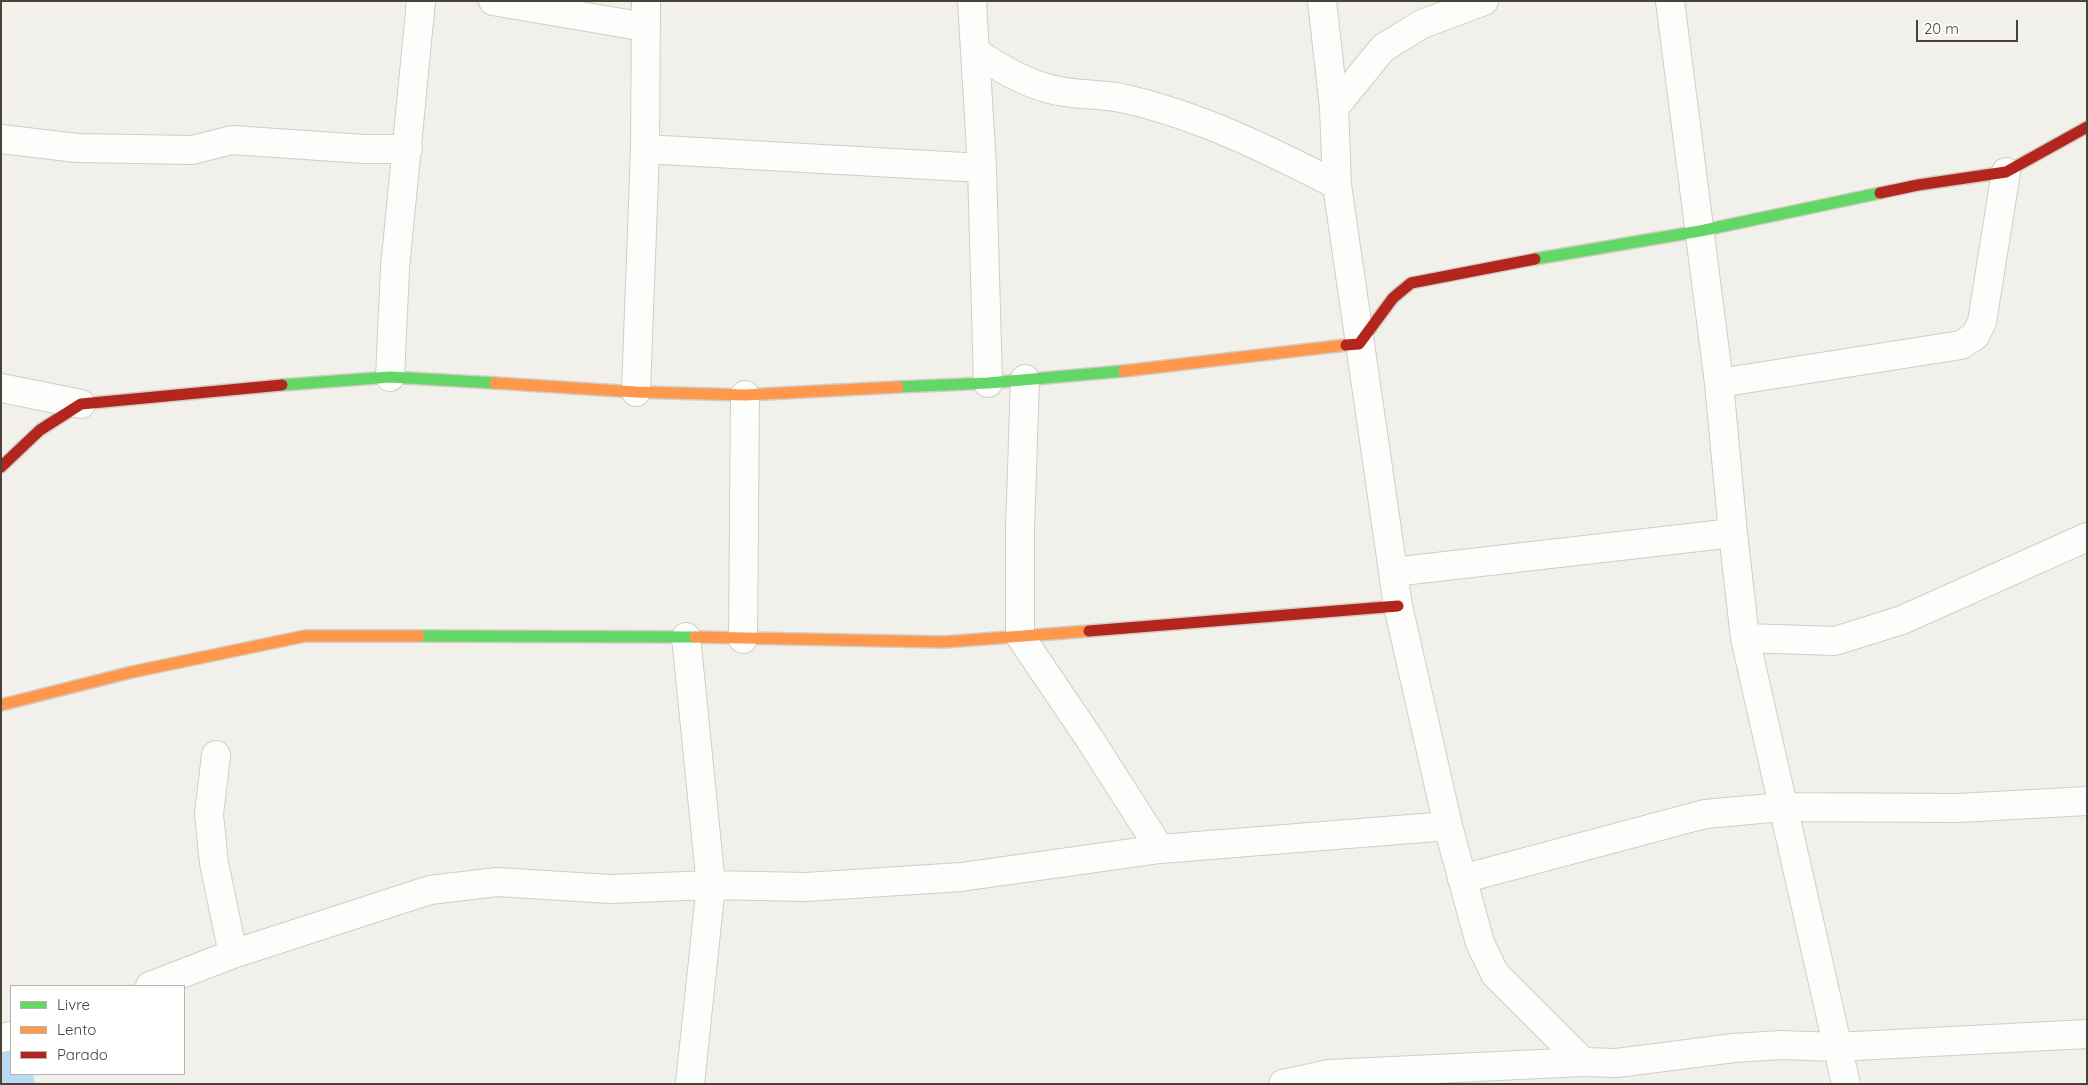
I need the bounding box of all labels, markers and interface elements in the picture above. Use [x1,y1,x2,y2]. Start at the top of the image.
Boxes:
scale bar [1918,10,2020,42]
text: 20 m [1924,19,1959,38]
legend [10,985,185,1075]
text: Livre [57,995,90,1014]
text: Lento [57,1020,96,1039]
text: Parado [57,1045,108,1064]

